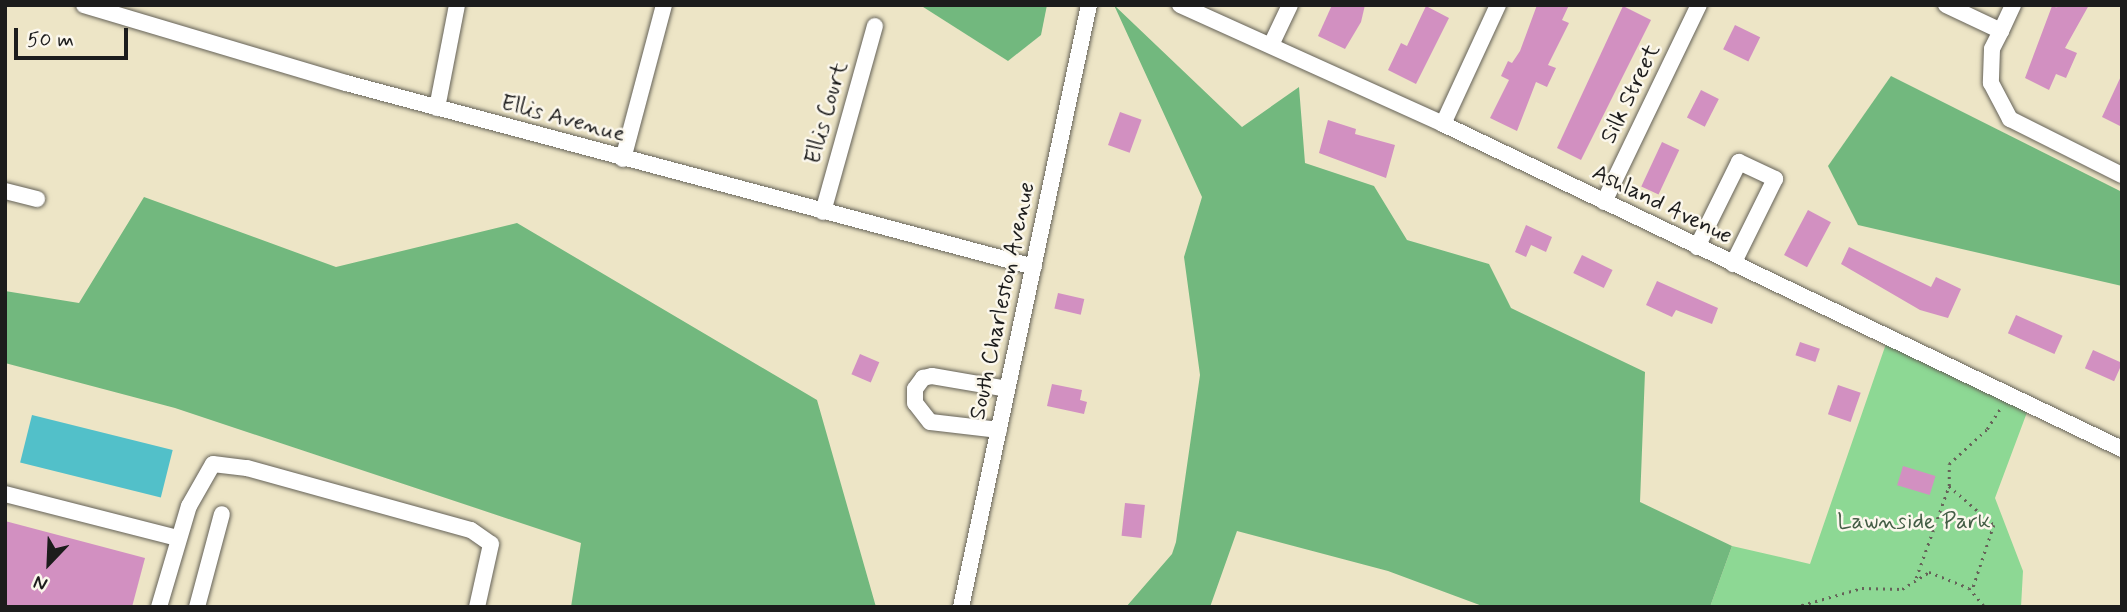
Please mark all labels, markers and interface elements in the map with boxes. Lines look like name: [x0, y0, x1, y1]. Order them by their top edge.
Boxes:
scale bar: [18, 14, 131, 58]
text: 50 m: [27, 26, 74, 54]
street label: Silk Street: [1595, 40, 1667, 148]
street label: Ellis Court: [799, 59, 855, 167]
street label: Ellis Avenue: [501, 90, 625, 148]
street label: Ashland Avenue: [1586, 159, 1738, 251]
street label: South Charleston Avenue: [965, 181, 1041, 421]
park label: Lawnside Park: [1839, 508, 1989, 536]
north arrow: [14, 528, 84, 598]
text: N: [30, 569, 51, 597]

